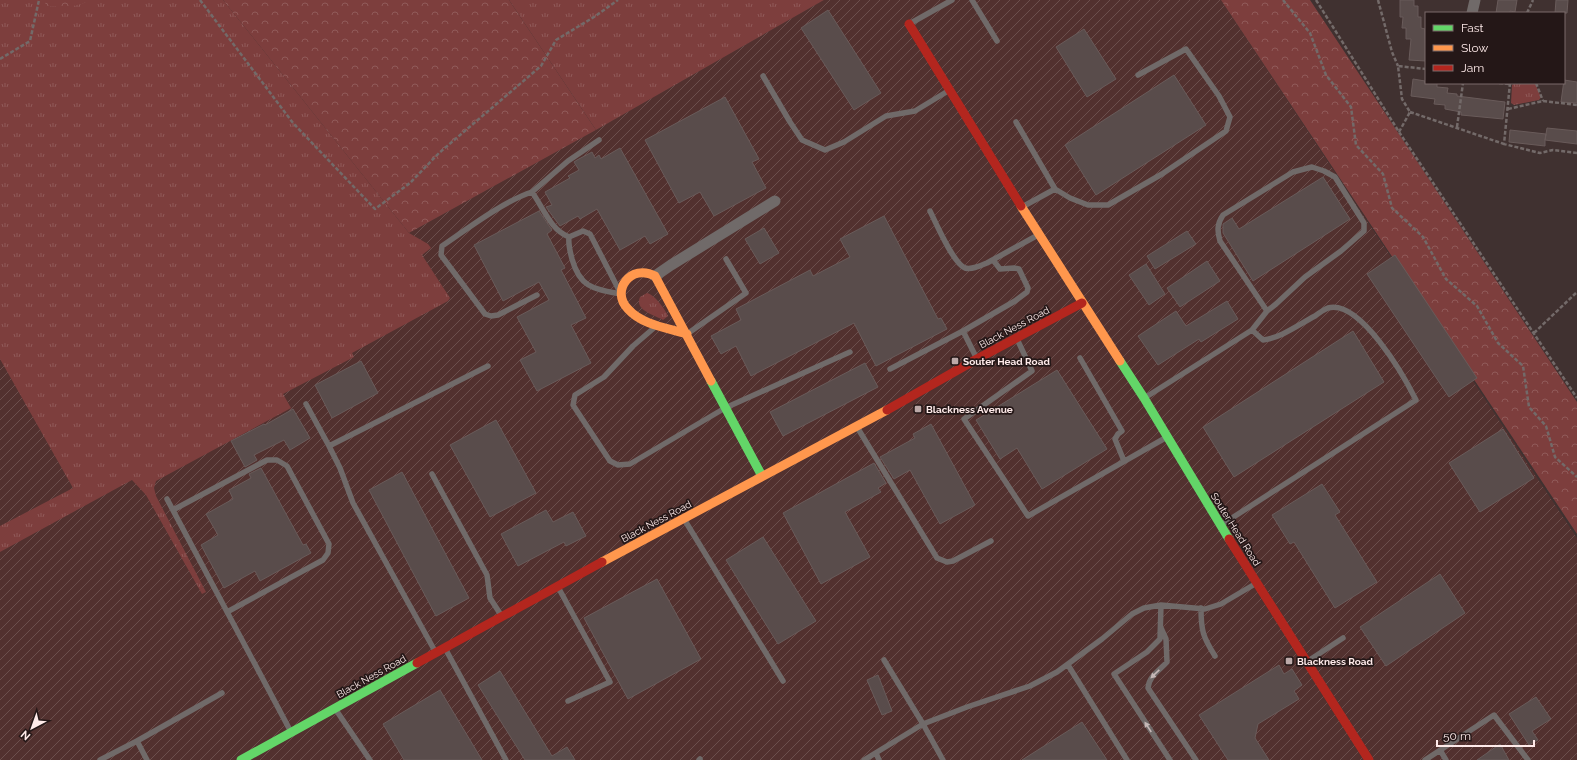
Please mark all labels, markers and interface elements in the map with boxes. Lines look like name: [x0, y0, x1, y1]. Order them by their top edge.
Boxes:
legend: [1425, 12, 1565, 84]
text: Fast: [1461, 21, 1484, 35]
text: Slow: [1461, 41, 1488, 55]
text: Jam: [1461, 61, 1484, 75]
street label: Black Ness Road: [977, 304, 1051, 351]
marker: Souter Head Road: [950, 356, 960, 366]
place label: Souter Head Road: [963, 356, 1050, 367]
marker: Blackness Avenue: [913, 404, 923, 414]
place label: Blackness Avenue: [926, 404, 1013, 415]
street label: Souter Head Road: [1209, 491, 1263, 568]
street label: Black Ness Road: [619, 498, 693, 545]
street label: Black Ness Road: [335, 653, 408, 700]
marker: Blackness Road: [1284, 656, 1294, 666]
place label: Blackness Road: [1297, 656, 1374, 667]
one-way arrow: [1150, 669, 1160, 679]
north arrow: [12, 708, 52, 748]
one-way arrow: [1145, 721, 1152, 733]
scale bar: [1437, 722, 1534, 748]
text: N: [18, 728, 33, 743]
text: 50 m: [1443, 729, 1471, 743]

